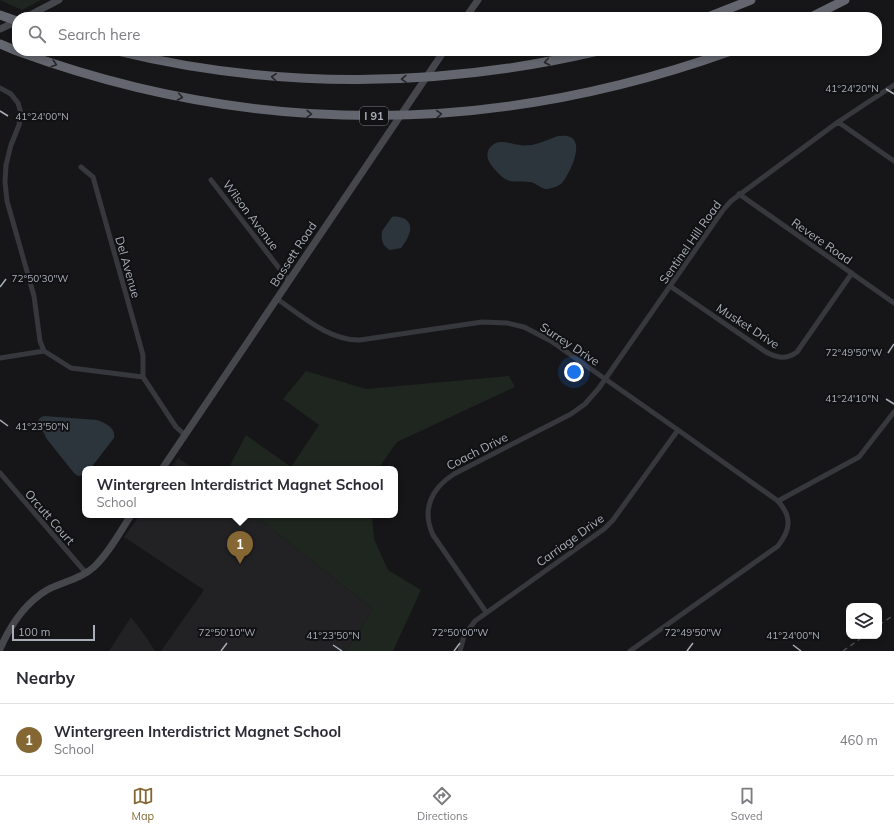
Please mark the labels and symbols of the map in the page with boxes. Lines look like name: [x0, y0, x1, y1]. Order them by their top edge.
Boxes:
one-way arrow: [543, 57, 550, 66]
one-way arrow: [51, 59, 58, 68]
one-way arrow: [271, 72, 277, 81]
one-way arrow: [401, 75, 407, 83]
text: 41°24'20"N: [825, 82, 879, 95]
one-way arrow: [177, 93, 183, 101]
road number: I 91: [360, 107, 388, 125]
text: 41°24'00"N: [15, 110, 69, 123]
one-way arrow: [306, 110, 312, 118]
one-way arrow: [436, 110, 442, 119]
street label: Wilson Avenue: [220, 177, 282, 253]
street label: Sentinel Hill Road: [656, 198, 724, 286]
street label: Revere Road: [789, 215, 855, 267]
street label: Bassett Road: [266, 219, 320, 289]
street label: Del Avenue: [112, 235, 144, 299]
text: 72°50'30"W: [12, 272, 68, 285]
street label: Musket Drive: [714, 300, 782, 352]
street label: Surrey Drive: [537, 319, 603, 369]
text: 72°49'50"W: [826, 346, 882, 359]
your location: [564, 362, 584, 382]
text: 41°24'10"N: [825, 392, 879, 405]
text: 41°23'50"N: [15, 420, 69, 433]
street label: Coach Drive: [444, 429, 510, 473]
street label: Orcutt Court: [22, 486, 78, 548]
street label: Carriage Drive: [533, 510, 607, 570]
pin: 1: [227, 531, 253, 564]
scale bar: [12, 623, 95, 642]
text: 72°50'10"W: [199, 626, 255, 639]
text: 72°50'00"W: [432, 626, 488, 639]
text: 72°49'50"W: [665, 626, 721, 639]
text: 41°23'50"N: [306, 629, 360, 642]
text: 41°24'00"N: [766, 629, 820, 642]

